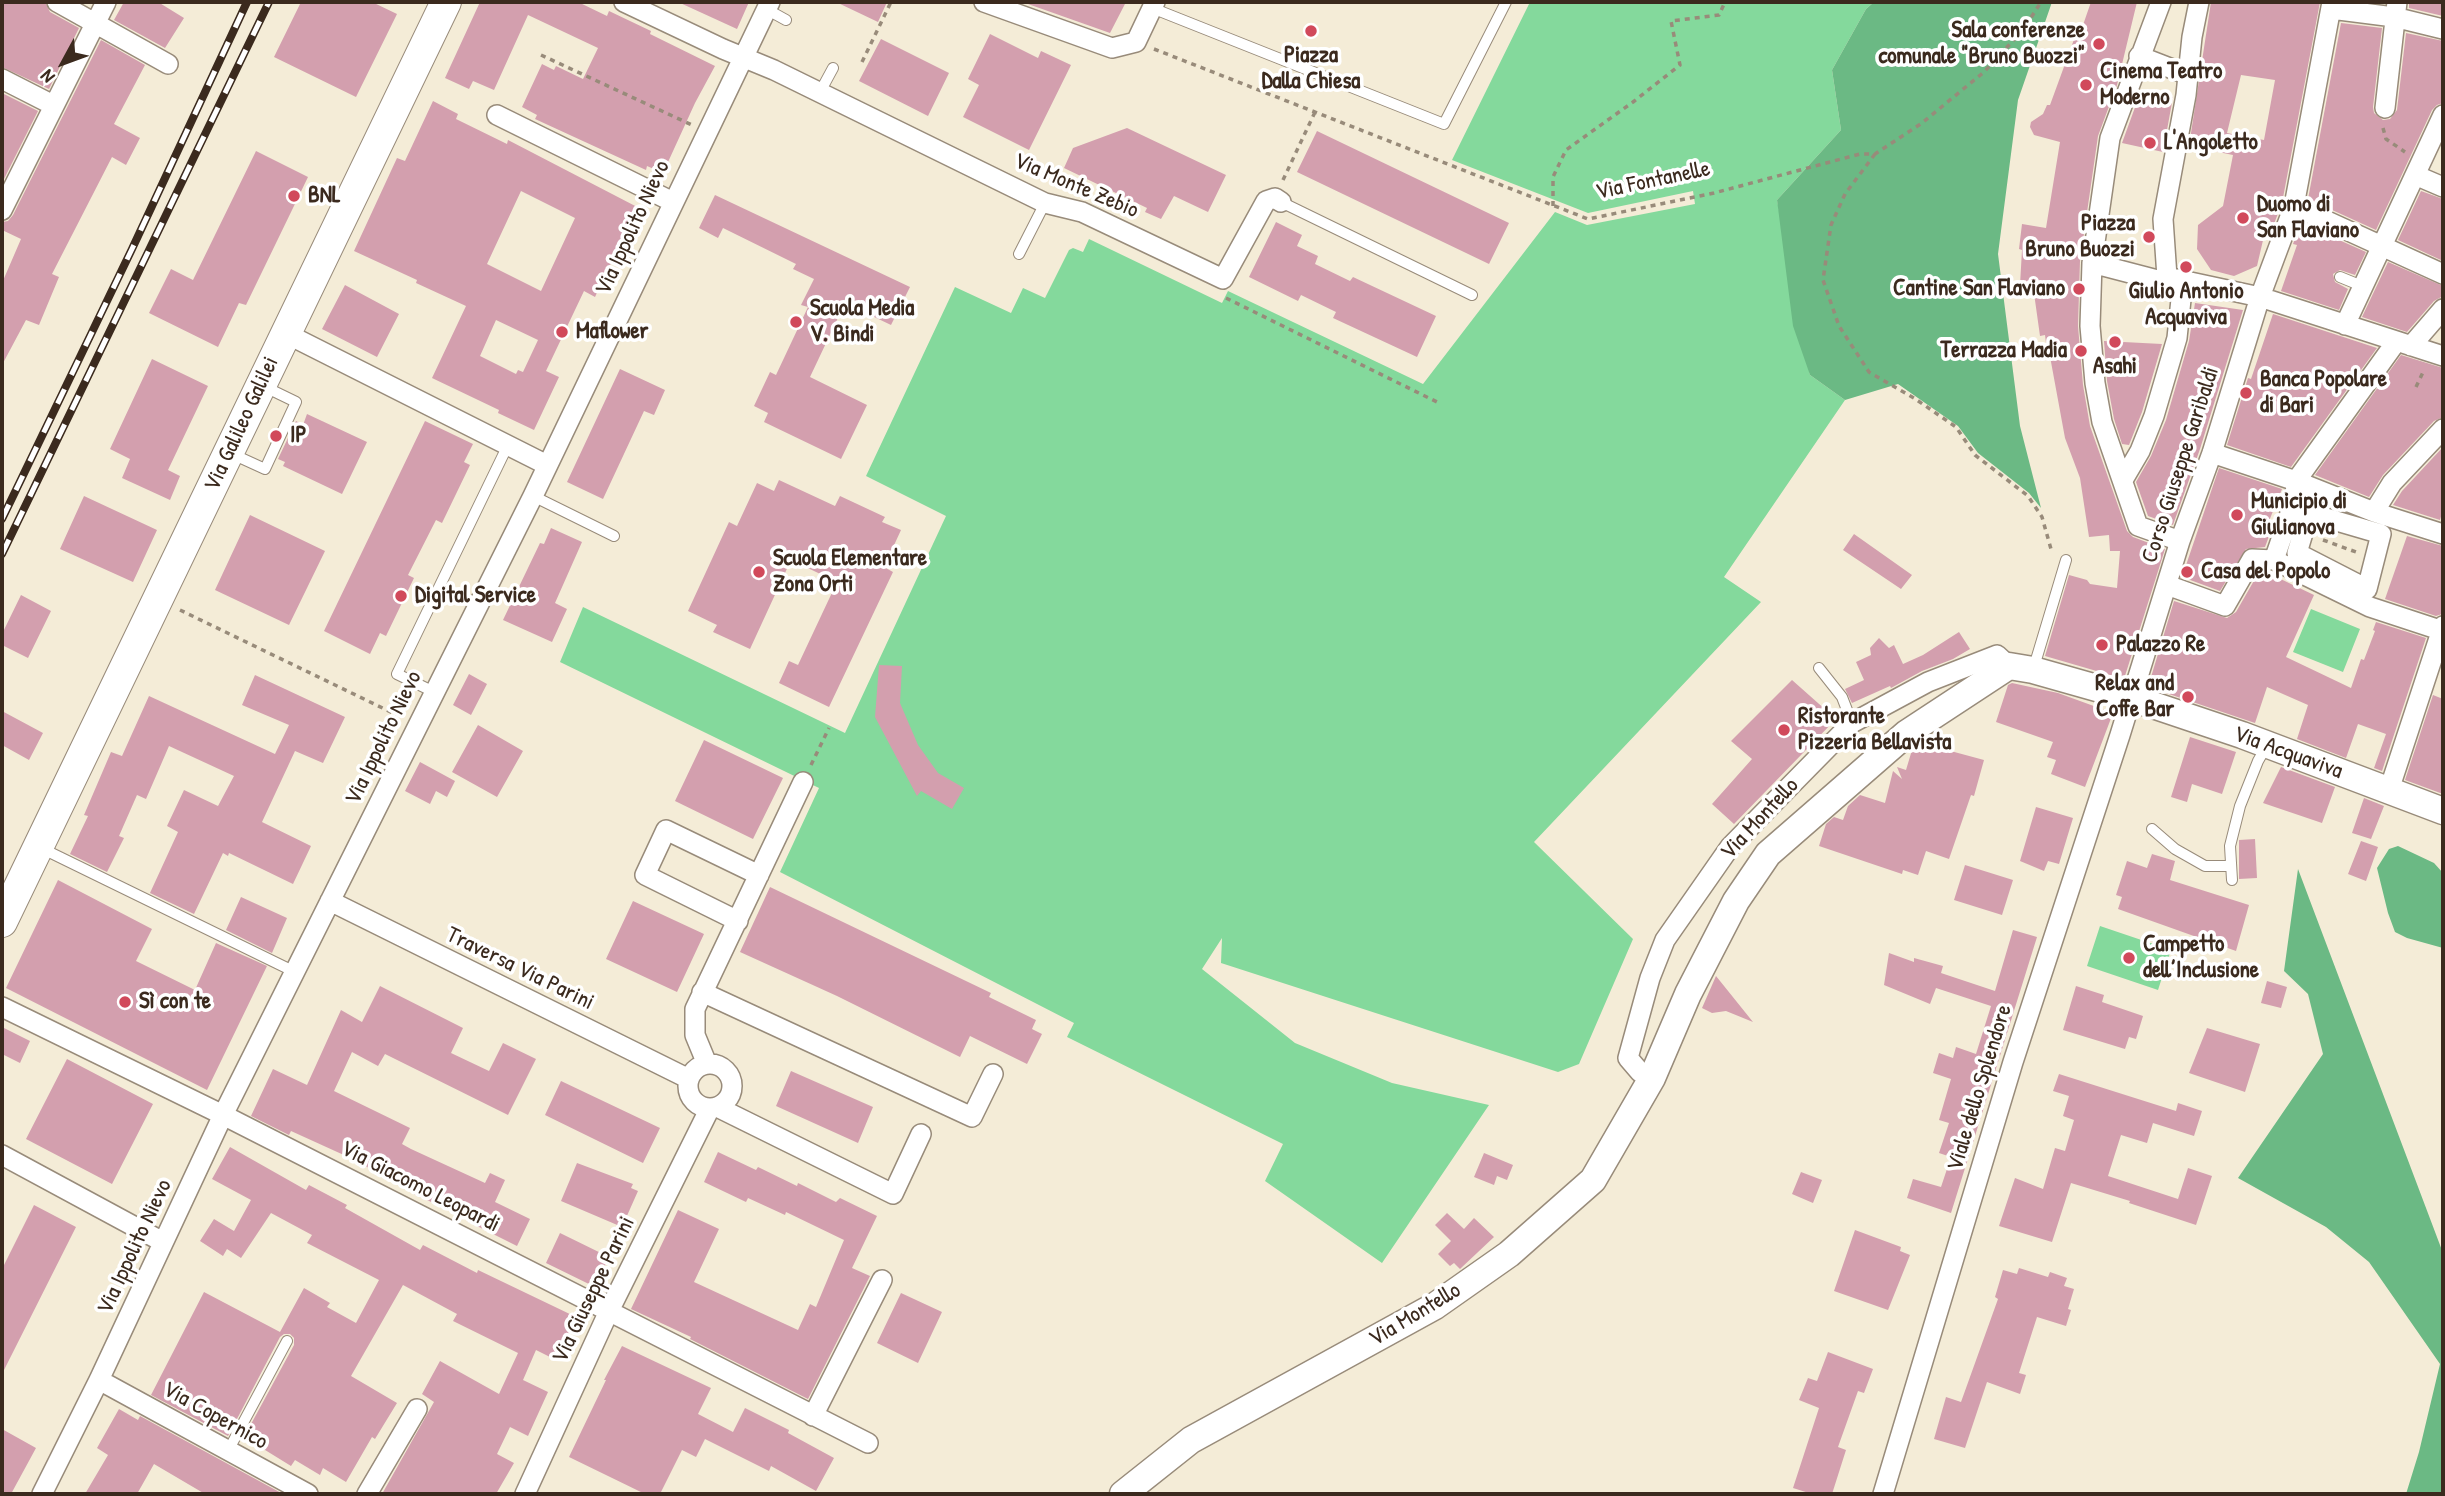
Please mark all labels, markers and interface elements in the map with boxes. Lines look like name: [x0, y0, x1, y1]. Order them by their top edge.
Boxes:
place label: Sala conferenze comunale "Bruno Buozzi": [1878, 17, 2085, 71]
marker: Piazza Dalla Chiesa: [1303, 23, 1319, 39]
north arrow: [28, 28, 98, 98]
marker: Sala conferenze comunale "Bruno Buozzi": [2091, 36, 2107, 52]
place label: Piazza Dalla Chiesa: [1262, 42, 1360, 96]
place label: Cinema Teatro Moderno: [2100, 58, 2222, 112]
text: N: [34, 64, 60, 89]
marker: Cinema Teatro Moderno: [2078, 77, 2094, 93]
place label: L'Angoletto: [2164, 129, 2258, 157]
marker: L'Angoletto: [2142, 135, 2158, 151]
street label: Via Monte Zebio: [1009, 147, 1143, 225]
street label: Via Fontanelle: [1593, 155, 1713, 207]
street label: Via Ippolito Nievo: [590, 156, 676, 300]
place label: BNL: [308, 182, 340, 210]
marker: BNL: [286, 188, 302, 204]
place label: Duomo di San Flaviano: [2257, 191, 2359, 245]
place label: Piazza Bruno Buozzi: [2025, 210, 2135, 264]
marker: Duomo di San Flaviano: [2235, 210, 2251, 226]
marker: Piazza Bruno Buozzi: [2141, 229, 2157, 245]
marker: Giulio Antonio Acquaviva: [2178, 259, 2194, 275]
place label: Cantine San Flaviano: [1893, 275, 2065, 303]
place label: Giulio Antonio Acquaviva: [2129, 278, 2243, 332]
marker: Cantine San Flaviano: [2071, 281, 2087, 297]
place label: Scuola Media V. Bindi: [810, 295, 914, 349]
marker: Scuola Media V. Bindi: [788, 314, 804, 330]
place label: Maflower: [576, 318, 648, 346]
marker: Maflower: [554, 324, 570, 340]
marker: Asahi: [2107, 334, 2123, 350]
place label: Terrazza Madia: [1941, 337, 2067, 365]
marker: Terrazza Madia: [2073, 343, 2089, 359]
street label: Via Galileo Galilei: [199, 352, 285, 496]
place label: Asahi: [2093, 353, 2137, 381]
street label: Corso Giuseppe Garibaldi: [2136, 364, 2226, 566]
place label: Banca Popolare di Bari: [2260, 366, 2387, 420]
marker: Banca Popolare di Bari: [2238, 385, 2254, 401]
place label: IP: [290, 422, 306, 450]
marker: IP: [268, 428, 284, 444]
place label: Municipio di Giulianova: [2251, 488, 2347, 542]
marker: Municipio di Giulianova: [2229, 507, 2245, 523]
place label: Scuola Elementare Zona Orti: [773, 545, 927, 599]
place label: Casa del Popolo: [2201, 558, 2330, 586]
marker: Scuola Elementare Zona Orti: [751, 564, 767, 580]
marker: Casa del Popolo: [2179, 564, 2195, 580]
place label: Digital Service: [415, 582, 536, 610]
marker: Digital Service: [393, 588, 409, 604]
place label: Palazzo Re: [2116, 631, 2205, 659]
marker: Palazzo Re: [2094, 637, 2110, 653]
street label: Via Ippolito Nievo: [340, 667, 428, 809]
place label: Relax and Coffe Bar: [2095, 670, 2174, 724]
marker: Relax and Coffe Bar: [2180, 689, 2196, 705]
place label: Ristorante Pizzeria Bellavista: [1798, 703, 1951, 757]
street label: Via Acquaviva: [2230, 721, 2346, 785]
marker: Ristorante Pizzeria Bellavista: [1776, 722, 1792, 738]
street label: Via Montello: [1715, 772, 1805, 866]
street label: Traversa Via Parini: [442, 921, 598, 1017]
place label: Campetto dell’Inclusione: [2143, 931, 2259, 985]
marker: Campetto dell’Inclusione: [2121, 950, 2137, 966]
place label: Sì con te: [139, 988, 211, 1016]
marker: Sì con te: [117, 994, 133, 1010]
street label: Viale dello Splendore: [1942, 1001, 2018, 1175]
street label: Via Giacomo Leopardi: [336, 1135, 504, 1239]
street label: Via Ippolito Nievo: [92, 1175, 178, 1319]
street label: Via Giuseppe Parini: [547, 1212, 641, 1368]
street label: Via Montello: [1364, 1277, 1466, 1353]
street label: Via Copernico: [158, 1376, 272, 1456]

